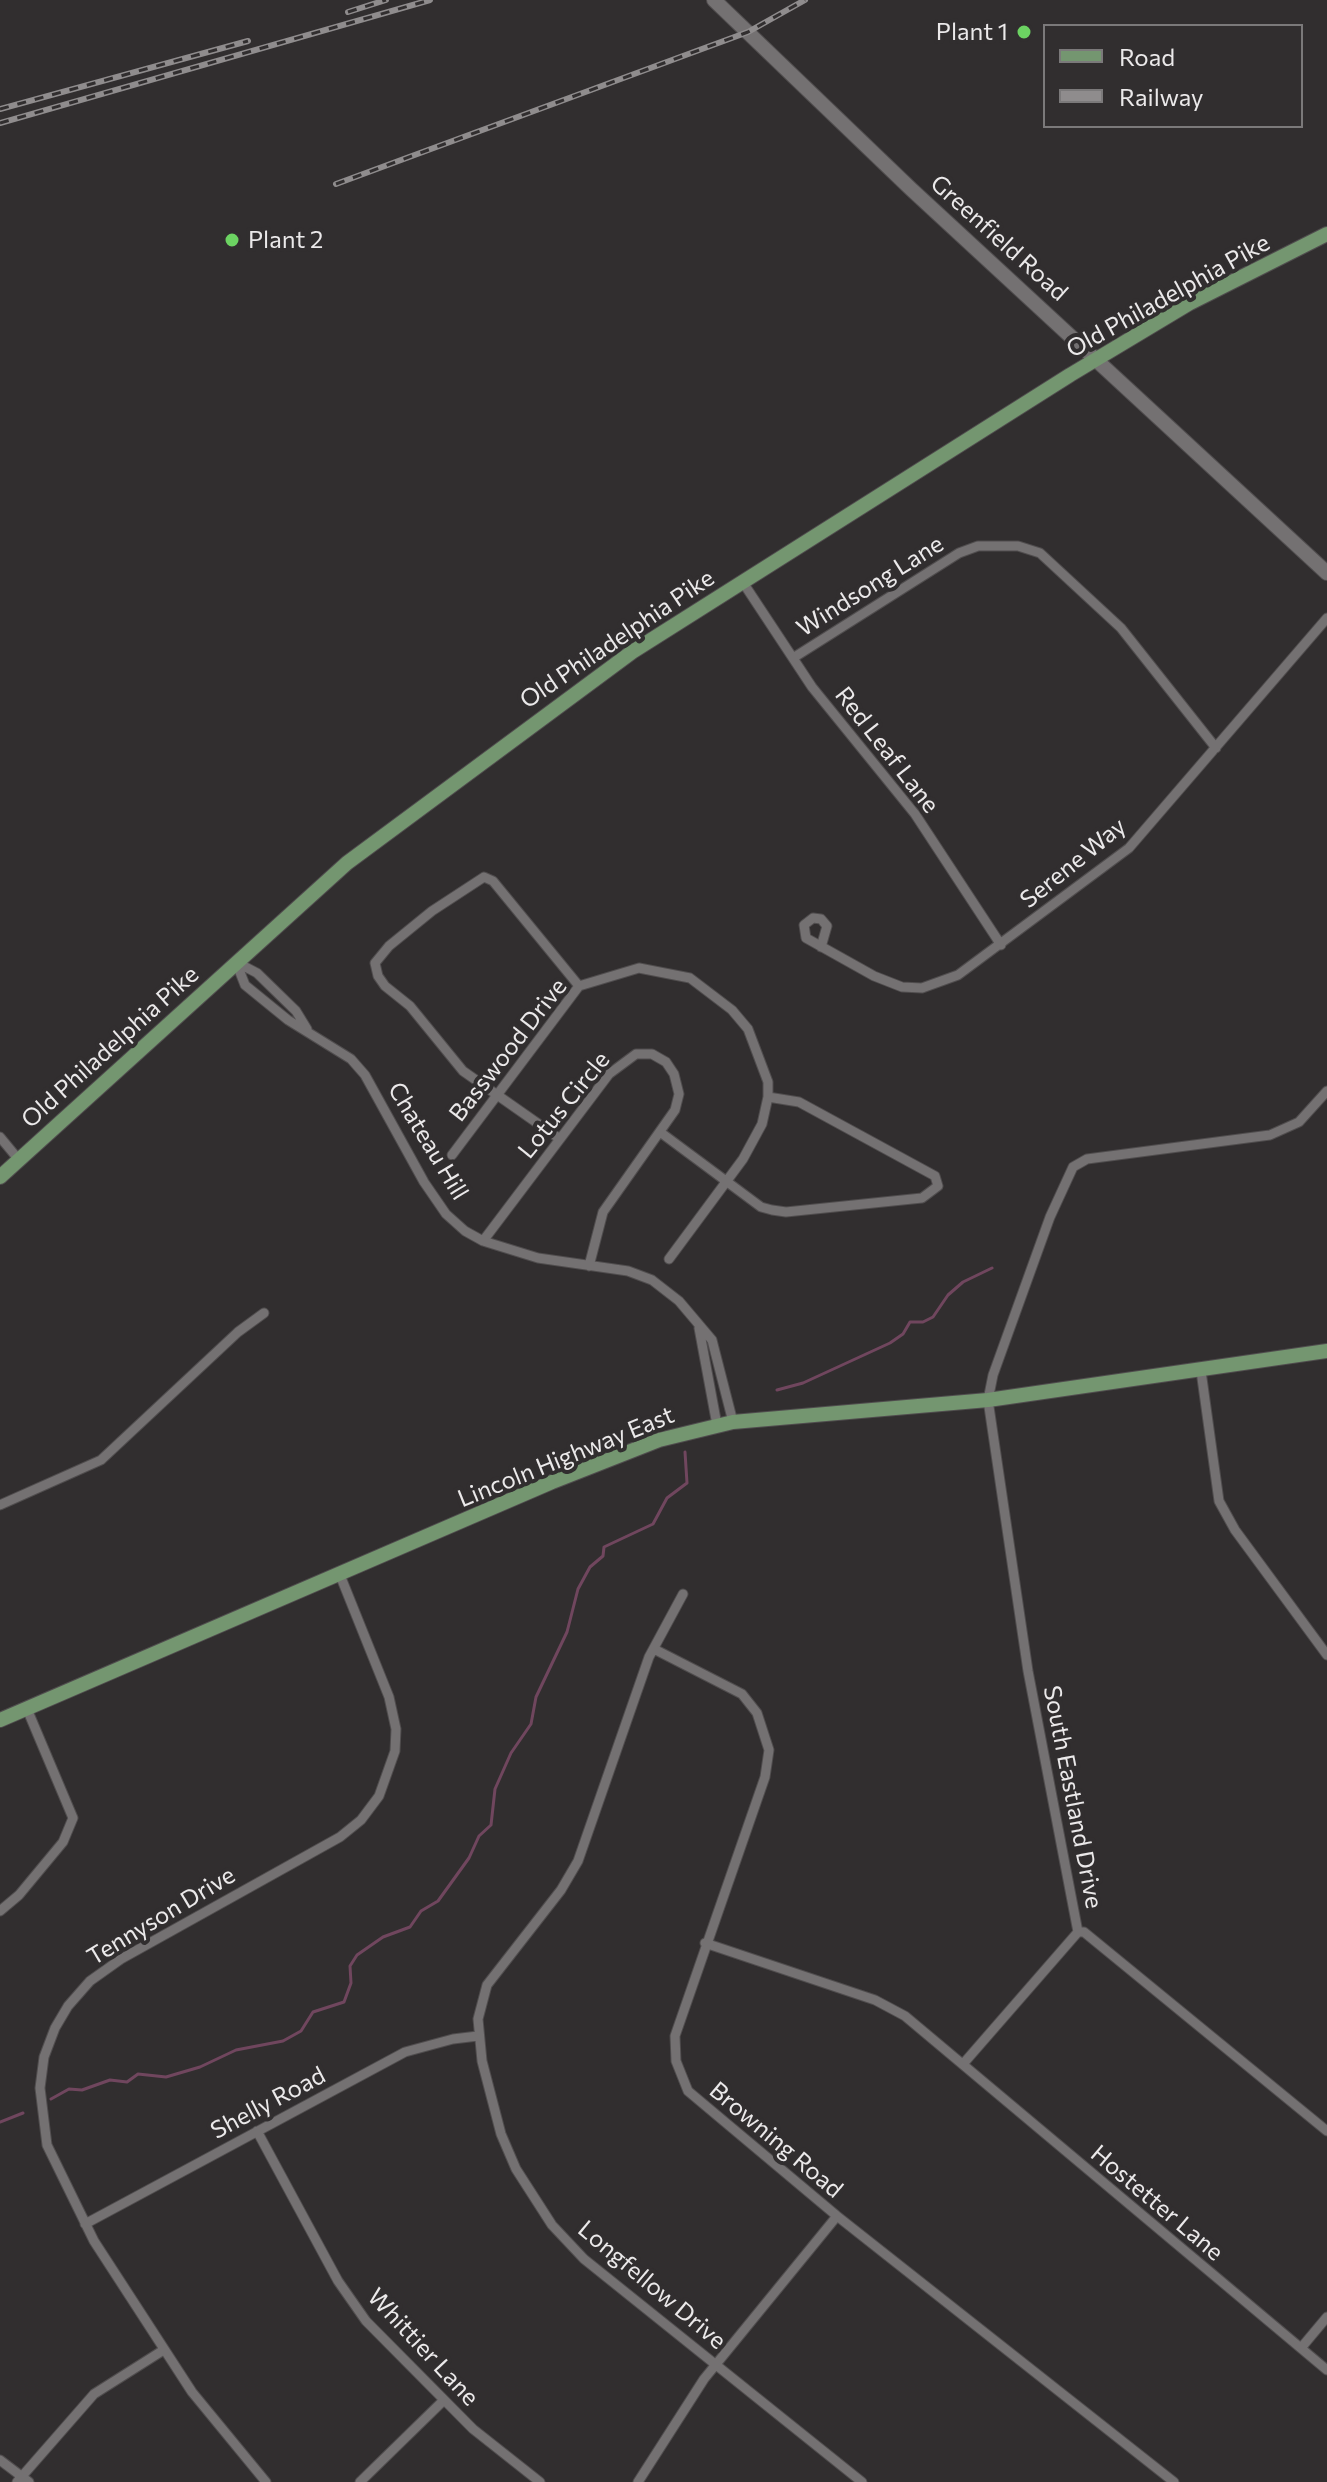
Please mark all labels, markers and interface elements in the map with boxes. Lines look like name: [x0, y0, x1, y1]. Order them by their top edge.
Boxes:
place label: Plant 1: [936, 18, 1008, 46]
marker: Plant 1: [1015, 23, 1033, 41]
legend: [1043, 24, 1303, 128]
text: Road: [1119, 42, 1175, 71]
text: Railway: [1119, 82, 1204, 111]
street label: Greenfield Road: [924, 169, 1074, 307]
place label: Plant 2: [248, 226, 323, 254]
street label: Old Philadelphia Pike: [1061, 228, 1275, 364]
marker: Plant 2: [223, 231, 241, 249]
street label: Windsong Lane: [791, 529, 949, 643]
street label: Old Philadelphia Pike: [514, 563, 720, 715]
street label: Red Leaf Lane: [829, 681, 945, 819]
street label: Serene Way: [1014, 812, 1132, 914]
street label: Old Philadelphia Pike: [16, 960, 204, 1134]
street label: Basswood Drive: [443, 973, 573, 1127]
street label: Lotus Circle: [512, 1046, 616, 1164]
street label: Chateau Hill: [382, 1077, 474, 1205]
street label: Lincoln Highway East: [454, 1400, 678, 1514]
street label: South Eastland Drive: [1037, 1683, 1109, 1911]
street label: Tennyson Drive: [82, 1861, 240, 1971]
street label: Shelly Road: [206, 2061, 330, 2145]
street label: Browning Road: [704, 2076, 848, 2204]
street label: Hostetter Lane: [1085, 2139, 1229, 2267]
street label: Longfellow Drive: [572, 2215, 732, 2355]
street label: Whittier Lane: [361, 2282, 485, 2412]

